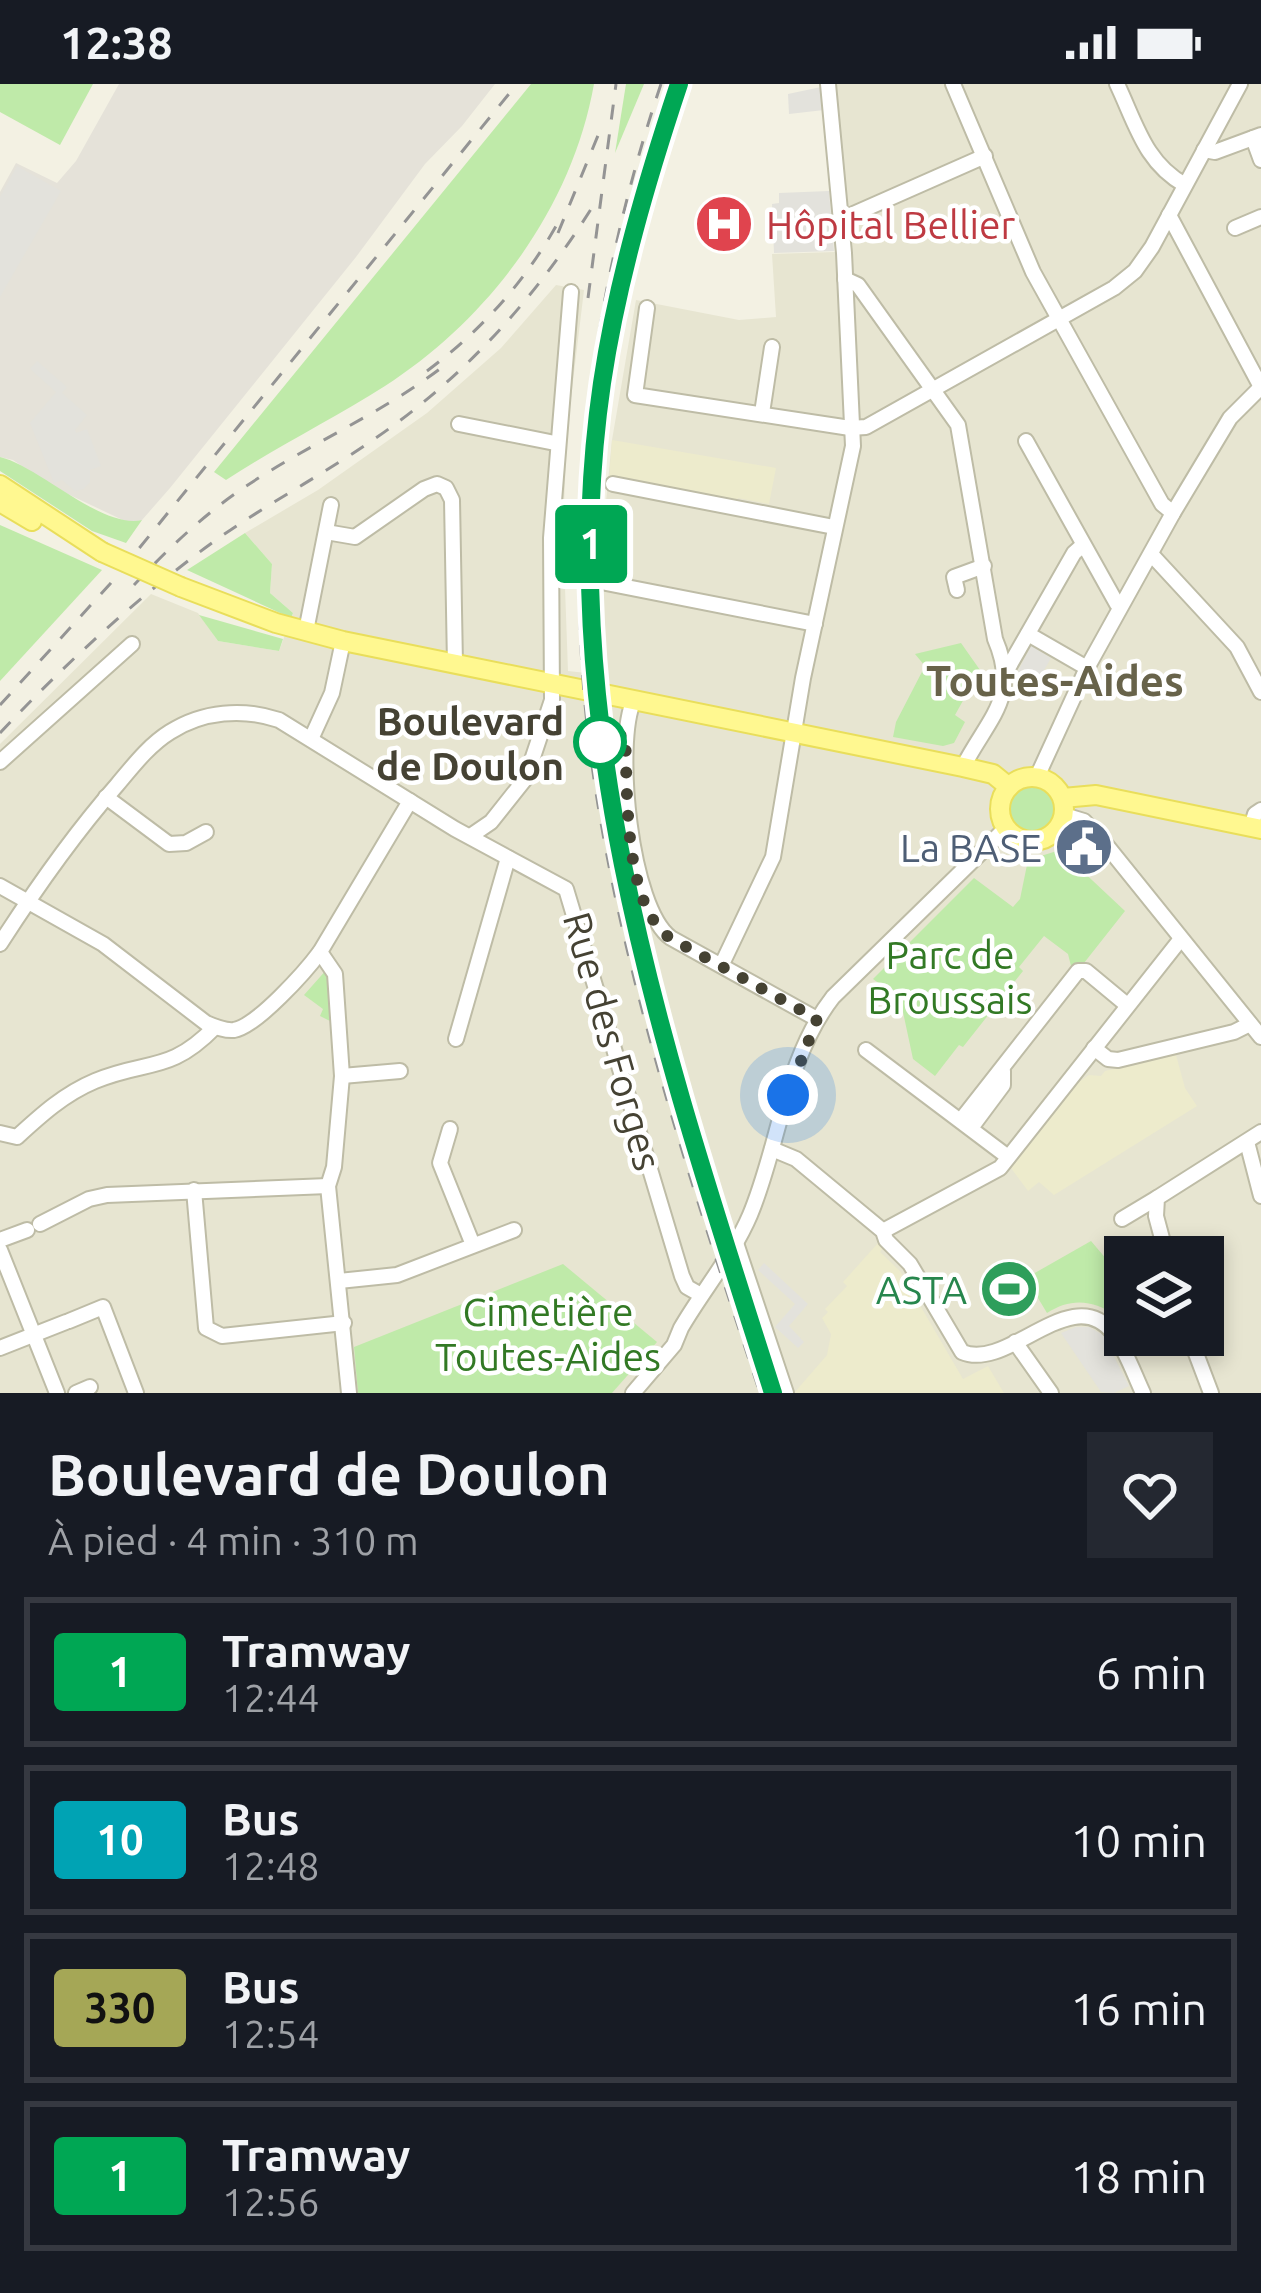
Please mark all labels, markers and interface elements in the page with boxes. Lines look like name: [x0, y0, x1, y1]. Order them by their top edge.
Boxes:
text: 12:38: [60, 17, 173, 68]
hospital icon: Hôpital Bellier: [693, 193, 755, 255]
place label: Hôpital Bellier: [766, 203, 1015, 246]
line badge: 1: [552, 505, 630, 583]
text: 1: [579, 520, 603, 567]
district label: Toutes-Aides: [926, 657, 1184, 704]
place label: Boulevard de Doulon: [376, 699, 564, 787]
marker: Boulevard de Doulon: [575, 717, 625, 767]
public building icon: La BASE: [1053, 816, 1115, 878]
place label: La BASE: [900, 826, 1042, 869]
street label: Rue des Forges: [556, 907, 670, 1175]
park label: Parc de Broussais: [868, 933, 1032, 1021]
your location: [758, 1065, 818, 1125]
map controls: [1104, 1236, 1224, 1356]
button: layers: [1104, 1236, 1224, 1356]
sports icon: ASTA: [978, 1258, 1040, 1320]
place label: ASTA: [876, 1268, 967, 1311]
park label: Cimetière Toutes-Aides: [435, 1290, 661, 1378]
button: heart: [1087, 1432, 1213, 1558]
text: Boulevard de Doulon: [48, 1442, 610, 1506]
text: À pied · 4 min · 310 m: [48, 1519, 419, 1562]
text: Tramway: [222, 1625, 410, 1676]
text: 6 min: [1096, 1647, 1207, 1698]
text: 1: [108, 1648, 132, 1695]
text: 12:44: [222, 1676, 320, 1719]
text: Bus: [222, 1793, 299, 1844]
text: 10 min: [1070, 1815, 1207, 1866]
text: 10: [96, 1816, 144, 1863]
text: 12:48: [222, 1844, 320, 1887]
text: Bus: [222, 1961, 299, 2012]
text: 16 min: [1070, 1983, 1207, 2034]
text: 330: [84, 1984, 156, 2031]
text: 12:54: [222, 2012, 320, 2055]
text: Tramway: [222, 2129, 410, 2180]
text: 18 min: [1070, 2151, 1207, 2202]
text: 1: [108, 2152, 132, 2199]
text: 12:56: [222, 2180, 320, 2223]

